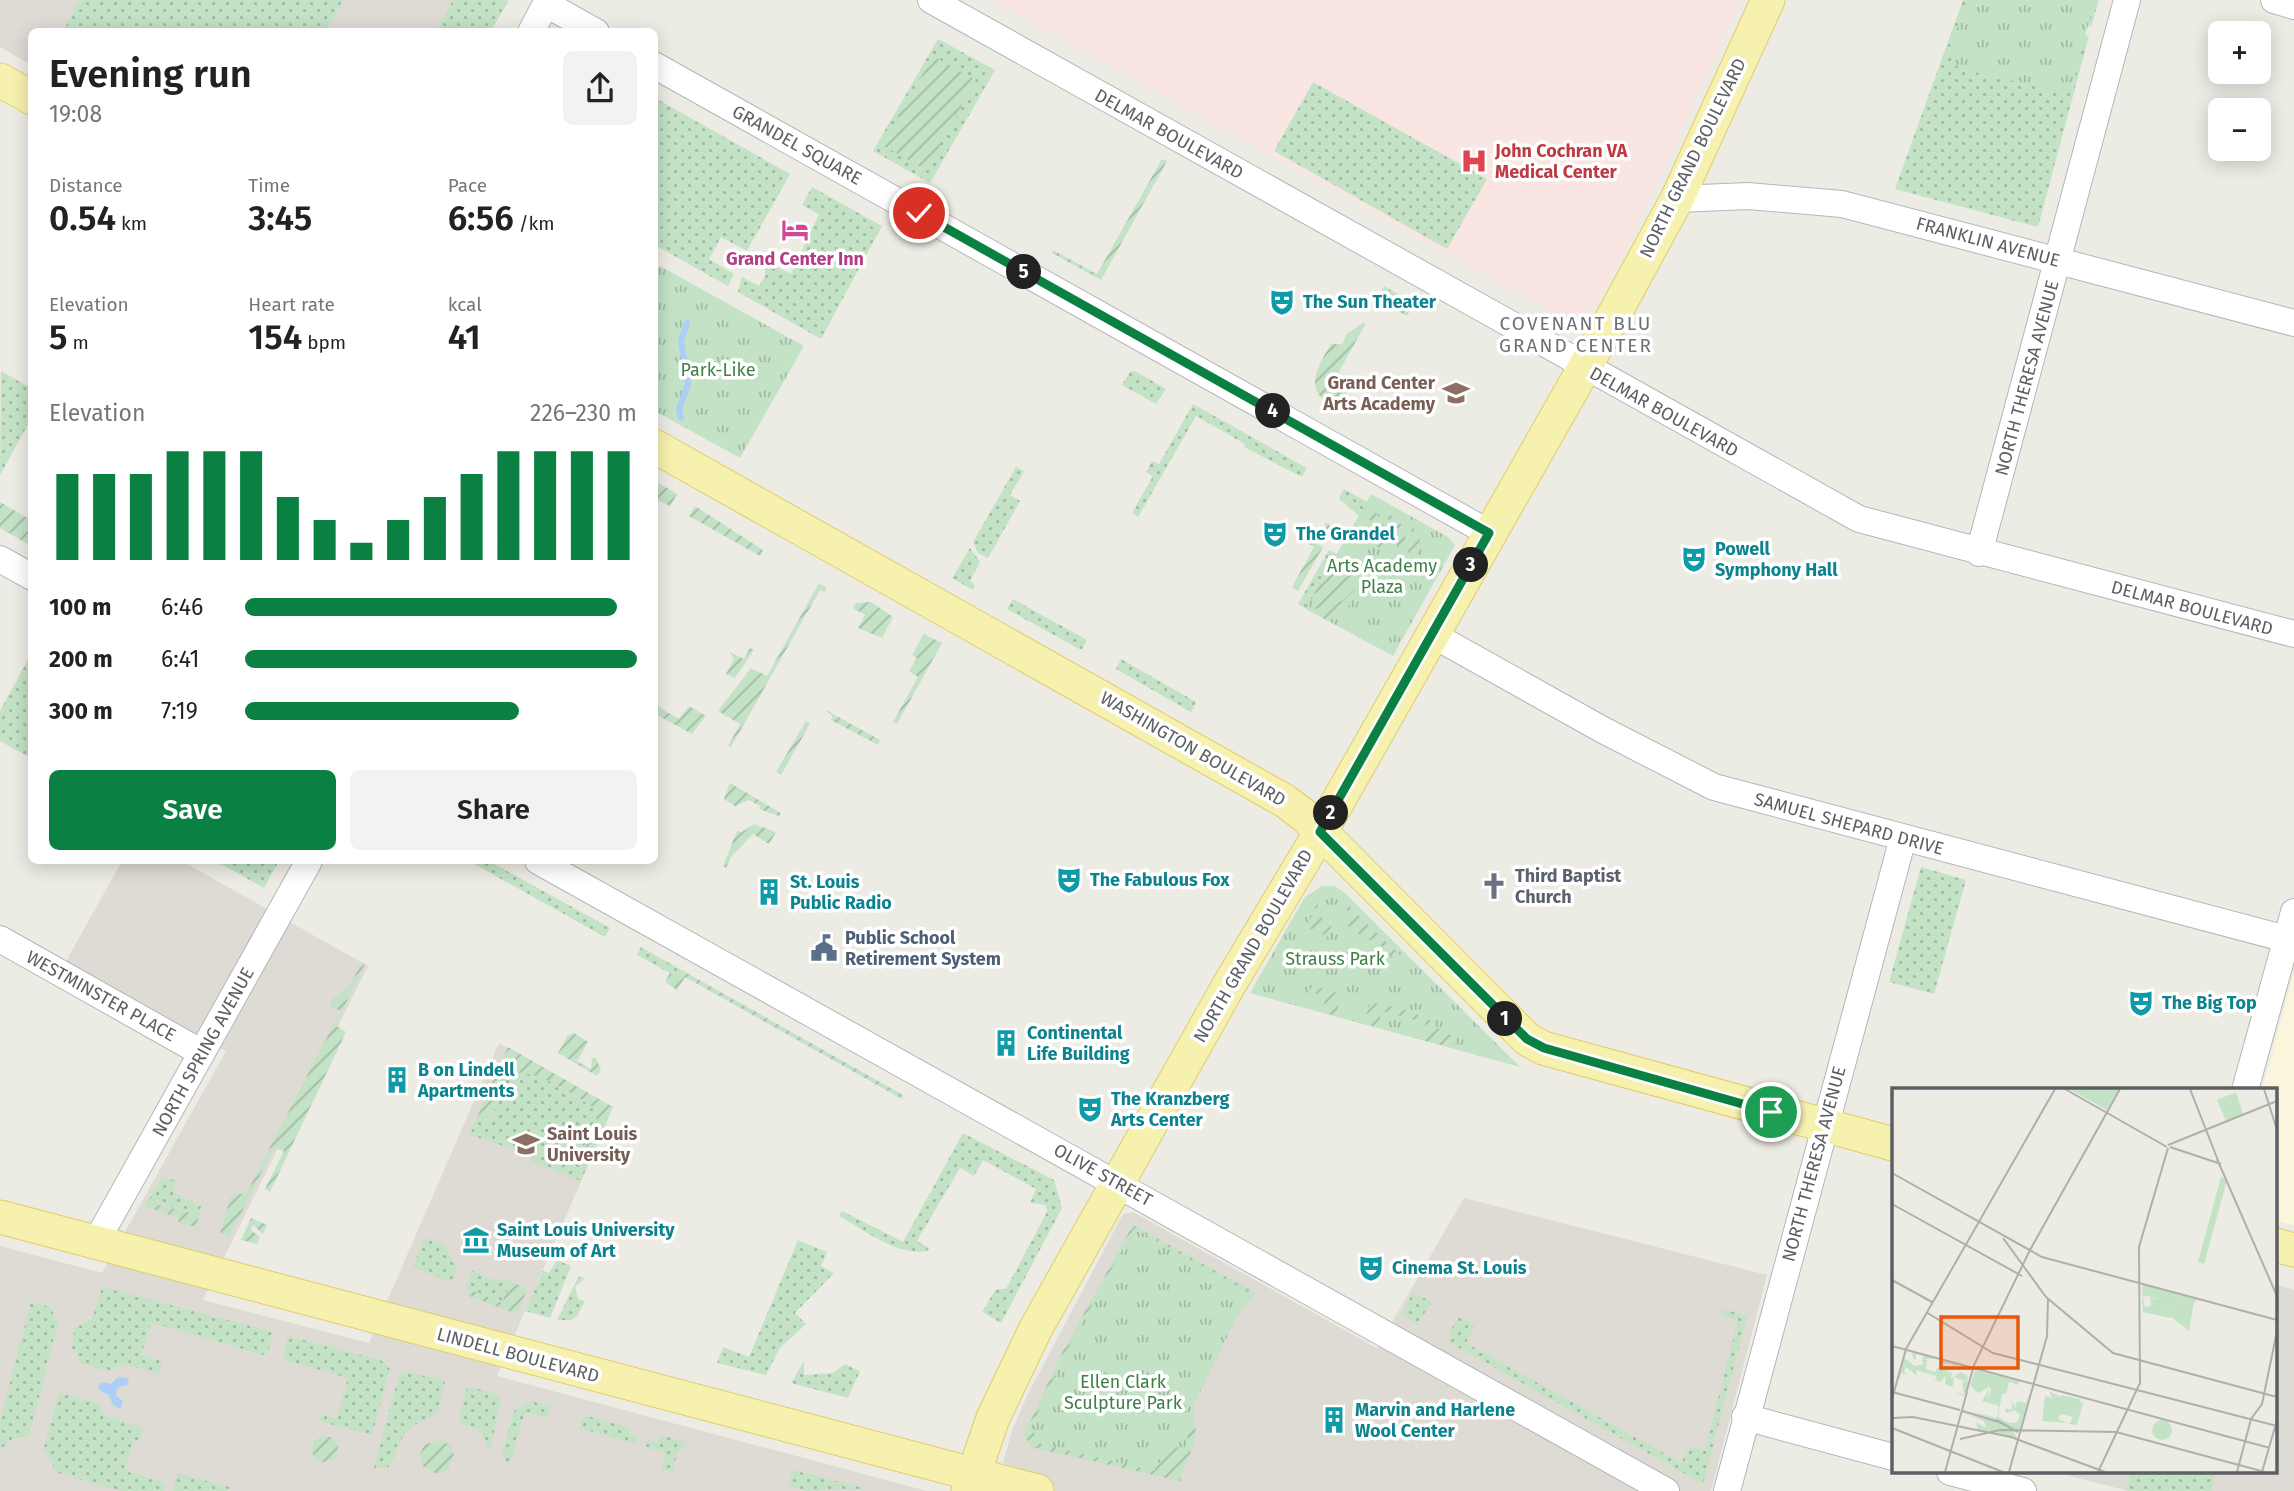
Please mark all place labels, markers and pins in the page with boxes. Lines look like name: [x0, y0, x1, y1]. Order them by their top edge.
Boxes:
place label: John Cochran VA Medical Center: [1494, 140, 1628, 183]
hospital icon: John Cochran VA Medical Center: [1459, 146, 1489, 176]
pin: [889, 183, 949, 243]
hotel icon: Grand Center Inn: [780, 215, 810, 245]
place label: Grand Center Inn: [726, 248, 864, 270]
pin: 5: [1006, 254, 1042, 290]
theatre icon: The Sun Theater: [1267, 287, 1297, 317]
place label: The Sun Theater: [1303, 291, 1437, 313]
place label: Grand Center Arts Academy: [1322, 372, 1436, 415]
school or university icon: Grand Center Arts Academy: [1441, 378, 1471, 408]
pin: 4: [1256, 394, 1290, 428]
theatre icon: The Grandel: [1260, 519, 1290, 549]
place label: The Grandel: [1296, 523, 1395, 545]
place label: Powell Symphony Hall: [1715, 538, 1838, 581]
theatre icon: Powell Symphony Hall: [1679, 544, 1709, 574]
pin: 3: [1454, 548, 1488, 582]
pin: 2: [1314, 796, 1348, 830]
theatre icon: The Fabulous Fox: [1054, 865, 1084, 895]
place label: Third Baptist Church: [1515, 865, 1622, 908]
place label: The Fabulous Fox: [1090, 869, 1230, 891]
place label: St. Louis Public Radio: [790, 871, 892, 914]
church icon: Third Baptist Church: [1479, 871, 1509, 901]
building icon: St. Louis Public Radio: [754, 877, 784, 907]
place label: Public School Retirement System: [845, 927, 1001, 970]
public building icon: Public School Retirement System: [809, 933, 839, 963]
theatre icon: The Big Top: [2126, 988, 2156, 1018]
place label: The Big Top: [2162, 992, 2257, 1014]
pin: 1: [1488, 1002, 1522, 1036]
place label: Continental Life Building: [1027, 1022, 1130, 1065]
building icon: Continental Life Building: [991, 1028, 1021, 1058]
place label: B on Lindell Apartments: [417, 1059, 515, 1102]
building icon: B on Lindell Apartments: [382, 1065, 412, 1095]
pin: [1741, 1082, 1801, 1142]
place label: The Kranzberg Arts Center: [1110, 1088, 1229, 1131]
theatre icon: The Kranzberg Arts Center: [1075, 1094, 1105, 1124]
place label: Saint Louis University: [547, 1123, 638, 1166]
school or university icon: Saint Louis University: [511, 1129, 541, 1159]
place label: Saint Louis University Museum of Art: [497, 1219, 675, 1262]
museum icon: Saint Louis University Museum of Art: [461, 1225, 491, 1255]
theatre icon: Cinema St. Louis: [1356, 1253, 1386, 1283]
place label: Cinema St. Louis: [1392, 1257, 1527, 1279]
place label: Marvin and Harlene Wool Center: [1355, 1399, 1515, 1442]
building icon: Marvin and Harlene Wool Center: [1319, 1405, 1349, 1435]

